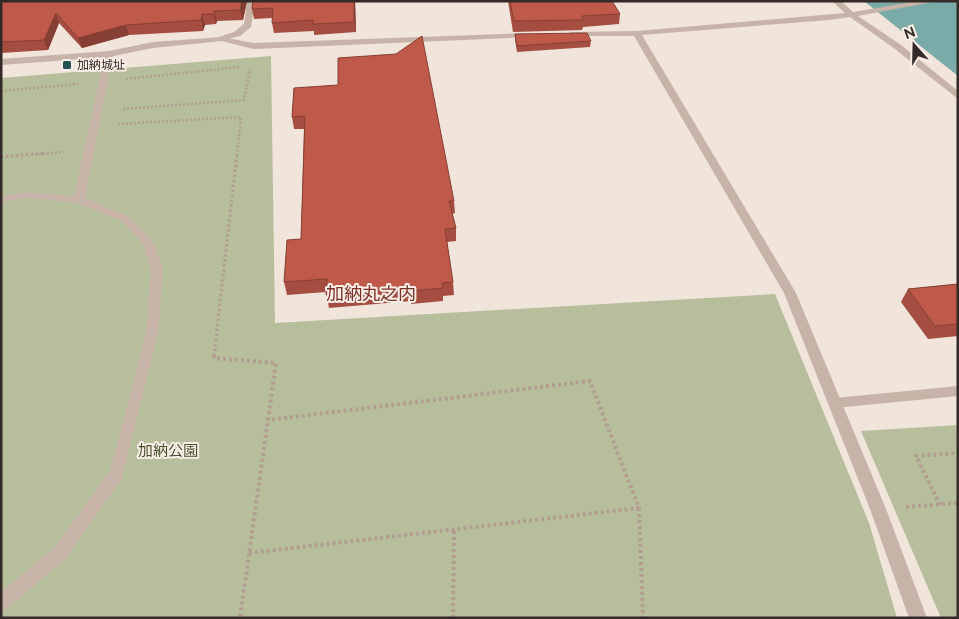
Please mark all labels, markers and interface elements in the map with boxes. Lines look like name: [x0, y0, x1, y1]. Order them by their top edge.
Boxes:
north arrow: [889, 20, 939, 70]
text: N: [902, 23, 917, 42]
place label: 加納城址: [77, 58, 125, 72]
marker: 加納城址: [61, 59, 73, 71]
district label: 加納丸之内: [326, 283, 416, 304]
park label: 加納公園: [138, 442, 198, 460]

